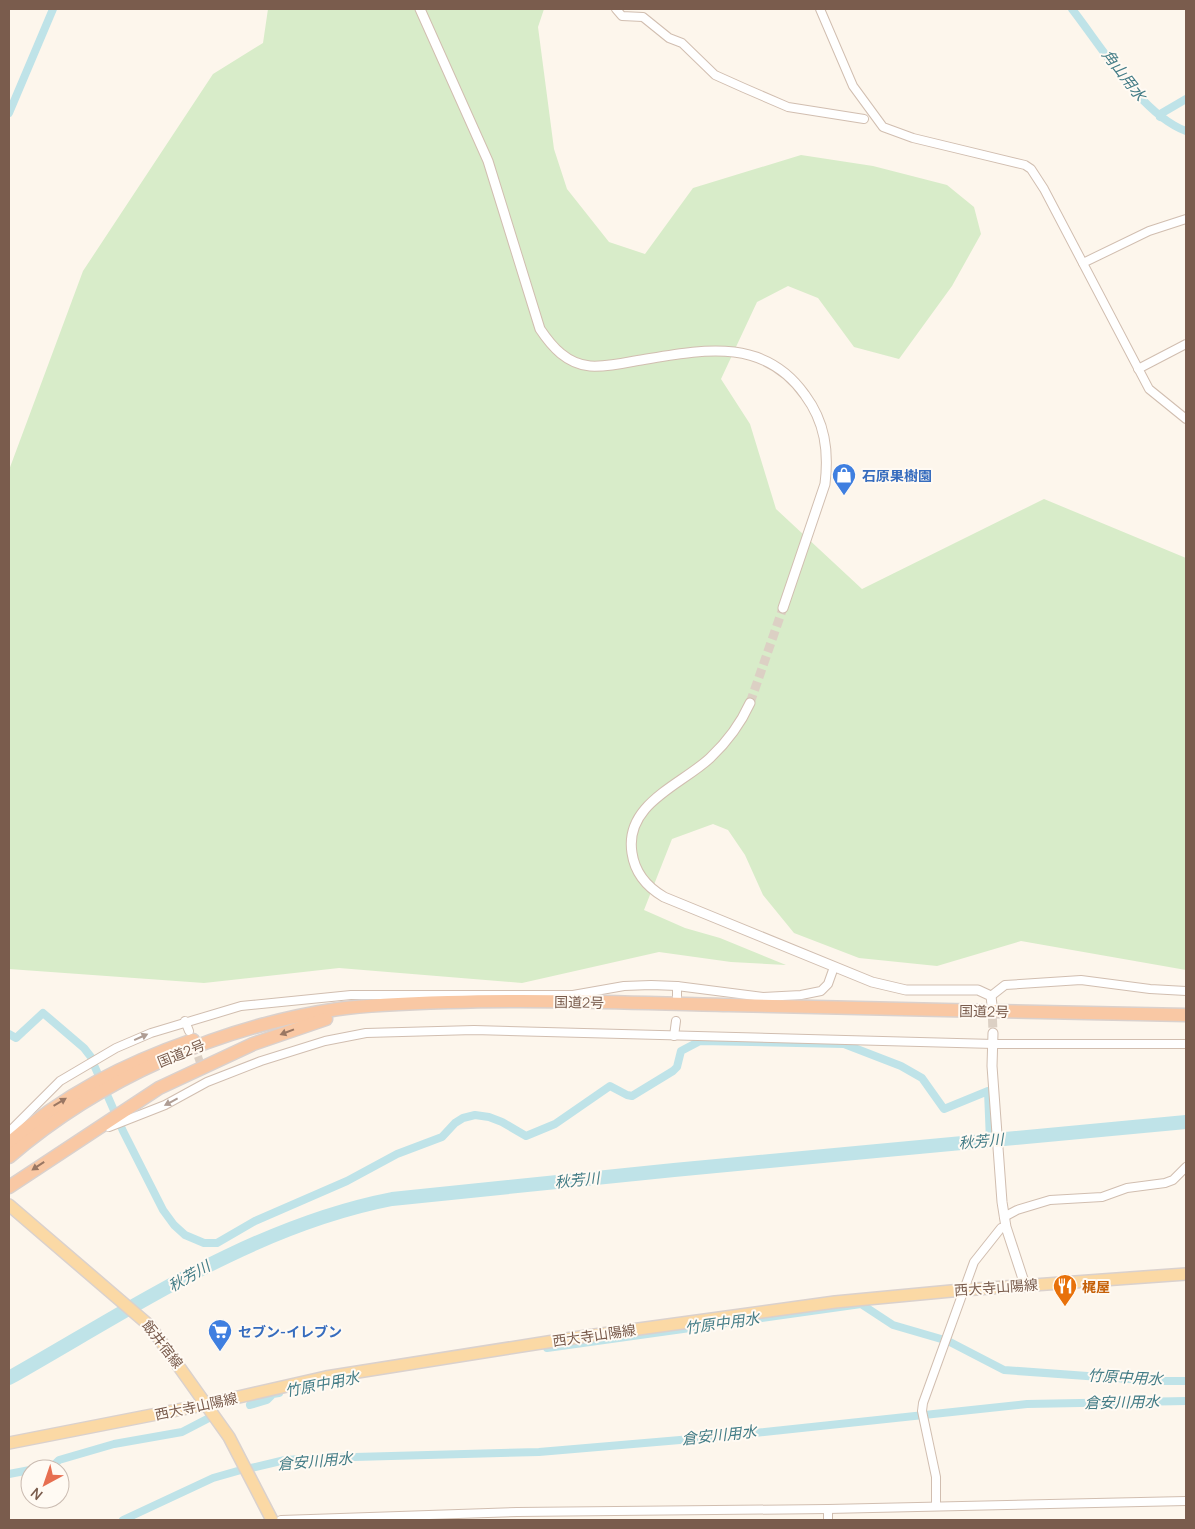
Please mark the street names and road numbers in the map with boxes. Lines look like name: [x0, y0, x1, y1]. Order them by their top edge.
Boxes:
street label: 国道2号: [554, 992, 604, 1012]
street label: 国道2号: [959, 1001, 1009, 1021]
street label: 国道2号: [154, 1035, 208, 1071]
street label: 西大寺山陽線: [953, 1275, 1039, 1299]
street label: 飯井宿線: [138, 1316, 188, 1372]
street label: 西大寺山陽線: [551, 1320, 637, 1350]
street label: 西大寺山陽線: [153, 1388, 239, 1424]

